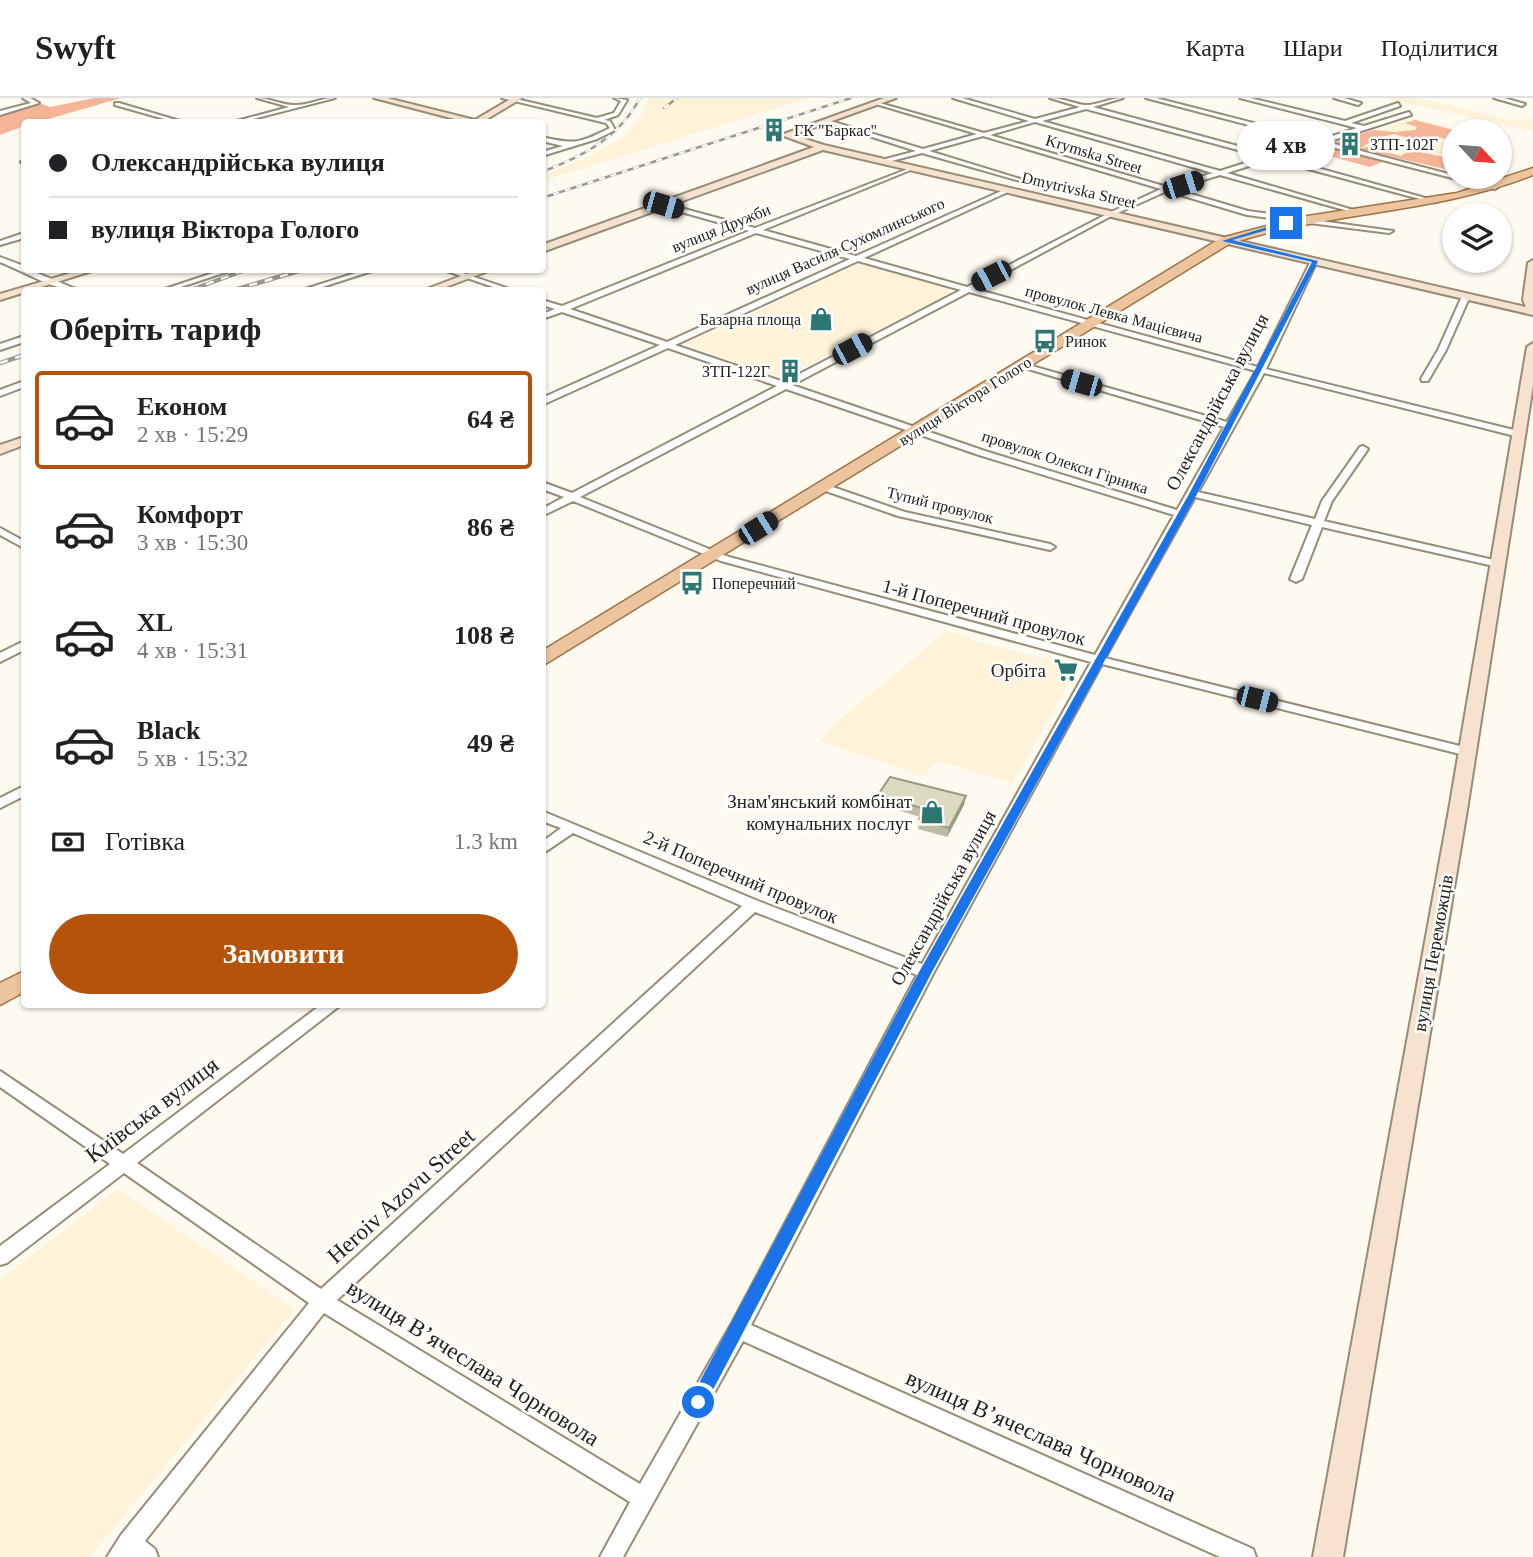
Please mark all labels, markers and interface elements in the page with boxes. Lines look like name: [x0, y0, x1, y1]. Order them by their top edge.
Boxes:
text: Swyft: [35, 30, 116, 66]
text: Карта: [1185, 35, 1245, 61]
text: Шари: [1283, 35, 1343, 61]
text: Поділитися: [1381, 35, 1498, 61]
building icon: ГК "Баркас": [760, 116, 788, 144]
north arrow: [1442, 119, 1512, 189]
map controls: [1442, 119, 1512, 273]
place label: ГК "Баркас": [794, 122, 877, 140]
callout: 4 хв: [1237, 122, 1335, 170]
building icon: ЗТП-102Г: [1336, 130, 1364, 158]
street label: Krymska Street: [1043, 131, 1145, 178]
text: 4 хв: [1265, 133, 1307, 158]
place label: ЗТП-102Г: [1370, 136, 1438, 153]
text: Олександрійська вулиця: [91, 148, 385, 177]
street label: Dmytrivska Street: [1020, 169, 1138, 213]
car: [1160, 169, 1207, 201]
car: [640, 189, 687, 221]
street label: вулиця Василя Сухомлинського: [743, 194, 947, 299]
street label: вулиця Дружби: [669, 200, 774, 256]
button: layers: [1442, 203, 1512, 273]
route end: [1270, 207, 1302, 239]
text: вулиця Віктора Голого: [91, 215, 359, 244]
car: [968, 257, 1015, 295]
street label: провулок Левка Мацієвича: [1023, 282, 1205, 347]
shop icon: Базарна площа: [807, 305, 835, 333]
street label: Олександрійська вулиця: [1161, 310, 1273, 494]
text: Оберіть тариф: [49, 311, 261, 347]
place label: Базарна площа: [700, 311, 801, 329]
bus stop icon: Ринок: [1031, 327, 1059, 355]
car: [829, 330, 876, 368]
place label: Ринок: [1065, 333, 1107, 350]
street label: вулиця Віктора Голого: [896, 353, 1035, 450]
building icon: ЗТП-122Г: [776, 357, 804, 385]
place label: ЗТП-122Г: [702, 363, 770, 380]
car: [1058, 367, 1105, 399]
icon: car: [53, 389, 116, 452]
text: Економ: [137, 392, 227, 421]
text: 64 ₴: [467, 405, 514, 434]
text: 2 хв · 15:29: [137, 422, 248, 447]
street label: провулок Олекси Гірника: [979, 427, 1150, 498]
street label: Тупий провулок: [885, 484, 995, 527]
icon: car: [53, 497, 116, 560]
text: Комфорт: [137, 500, 243, 529]
car: [735, 508, 782, 548]
text: 86 ₴: [467, 513, 514, 542]
text: 3 хв · 15:30: [137, 530, 248, 555]
bus stop icon: Поперечний: [678, 569, 706, 597]
place label: Поперечний: [712, 575, 796, 593]
street label: 1-й Поперечний провулок: [880, 575, 1088, 649]
icon: car: [53, 605, 116, 668]
text: XL: [137, 608, 173, 637]
text: 108 ₴: [454, 621, 514, 650]
text: 4 хв · 15:31: [137, 638, 248, 663]
supermarket icon: Орбіта: [1052, 656, 1080, 684]
place label: Орбіта: [991, 660, 1047, 681]
car: [1235, 684, 1280, 714]
icon: car: [53, 713, 116, 776]
text: Black: [137, 716, 201, 745]
text: 49 ₴: [467, 729, 514, 758]
text: 5 хв · 15:32: [137, 746, 248, 771]
place label: Знам'янський комбінат комунальних послуг: [727, 791, 913, 834]
shop icon: Знам'янський комбінат комунальних послуг: [918, 798, 946, 826]
street label: Олександрійська вулиця: [886, 807, 1000, 989]
icon: cash: [49, 823, 87, 861]
street label: 2-й Поперечний провулок: [641, 826, 842, 928]
text: Готівка: [105, 827, 185, 856]
text: 1.3 km: [454, 829, 518, 854]
street label: вулиця Переможців: [1409, 873, 1457, 1033]
button: Замовити: [49, 914, 518, 994]
street label: Київська вулиця: [81, 1052, 224, 1168]
street label: Heroiv Azovu Street: [322, 1123, 480, 1269]
street label: вулиця Вʼячеслава Чорновола: [342, 1275, 604, 1451]
street label: вулиця Вʼячеслава Чорновола: [902, 1365, 1180, 1507]
route start: [682, 1386, 714, 1418]

